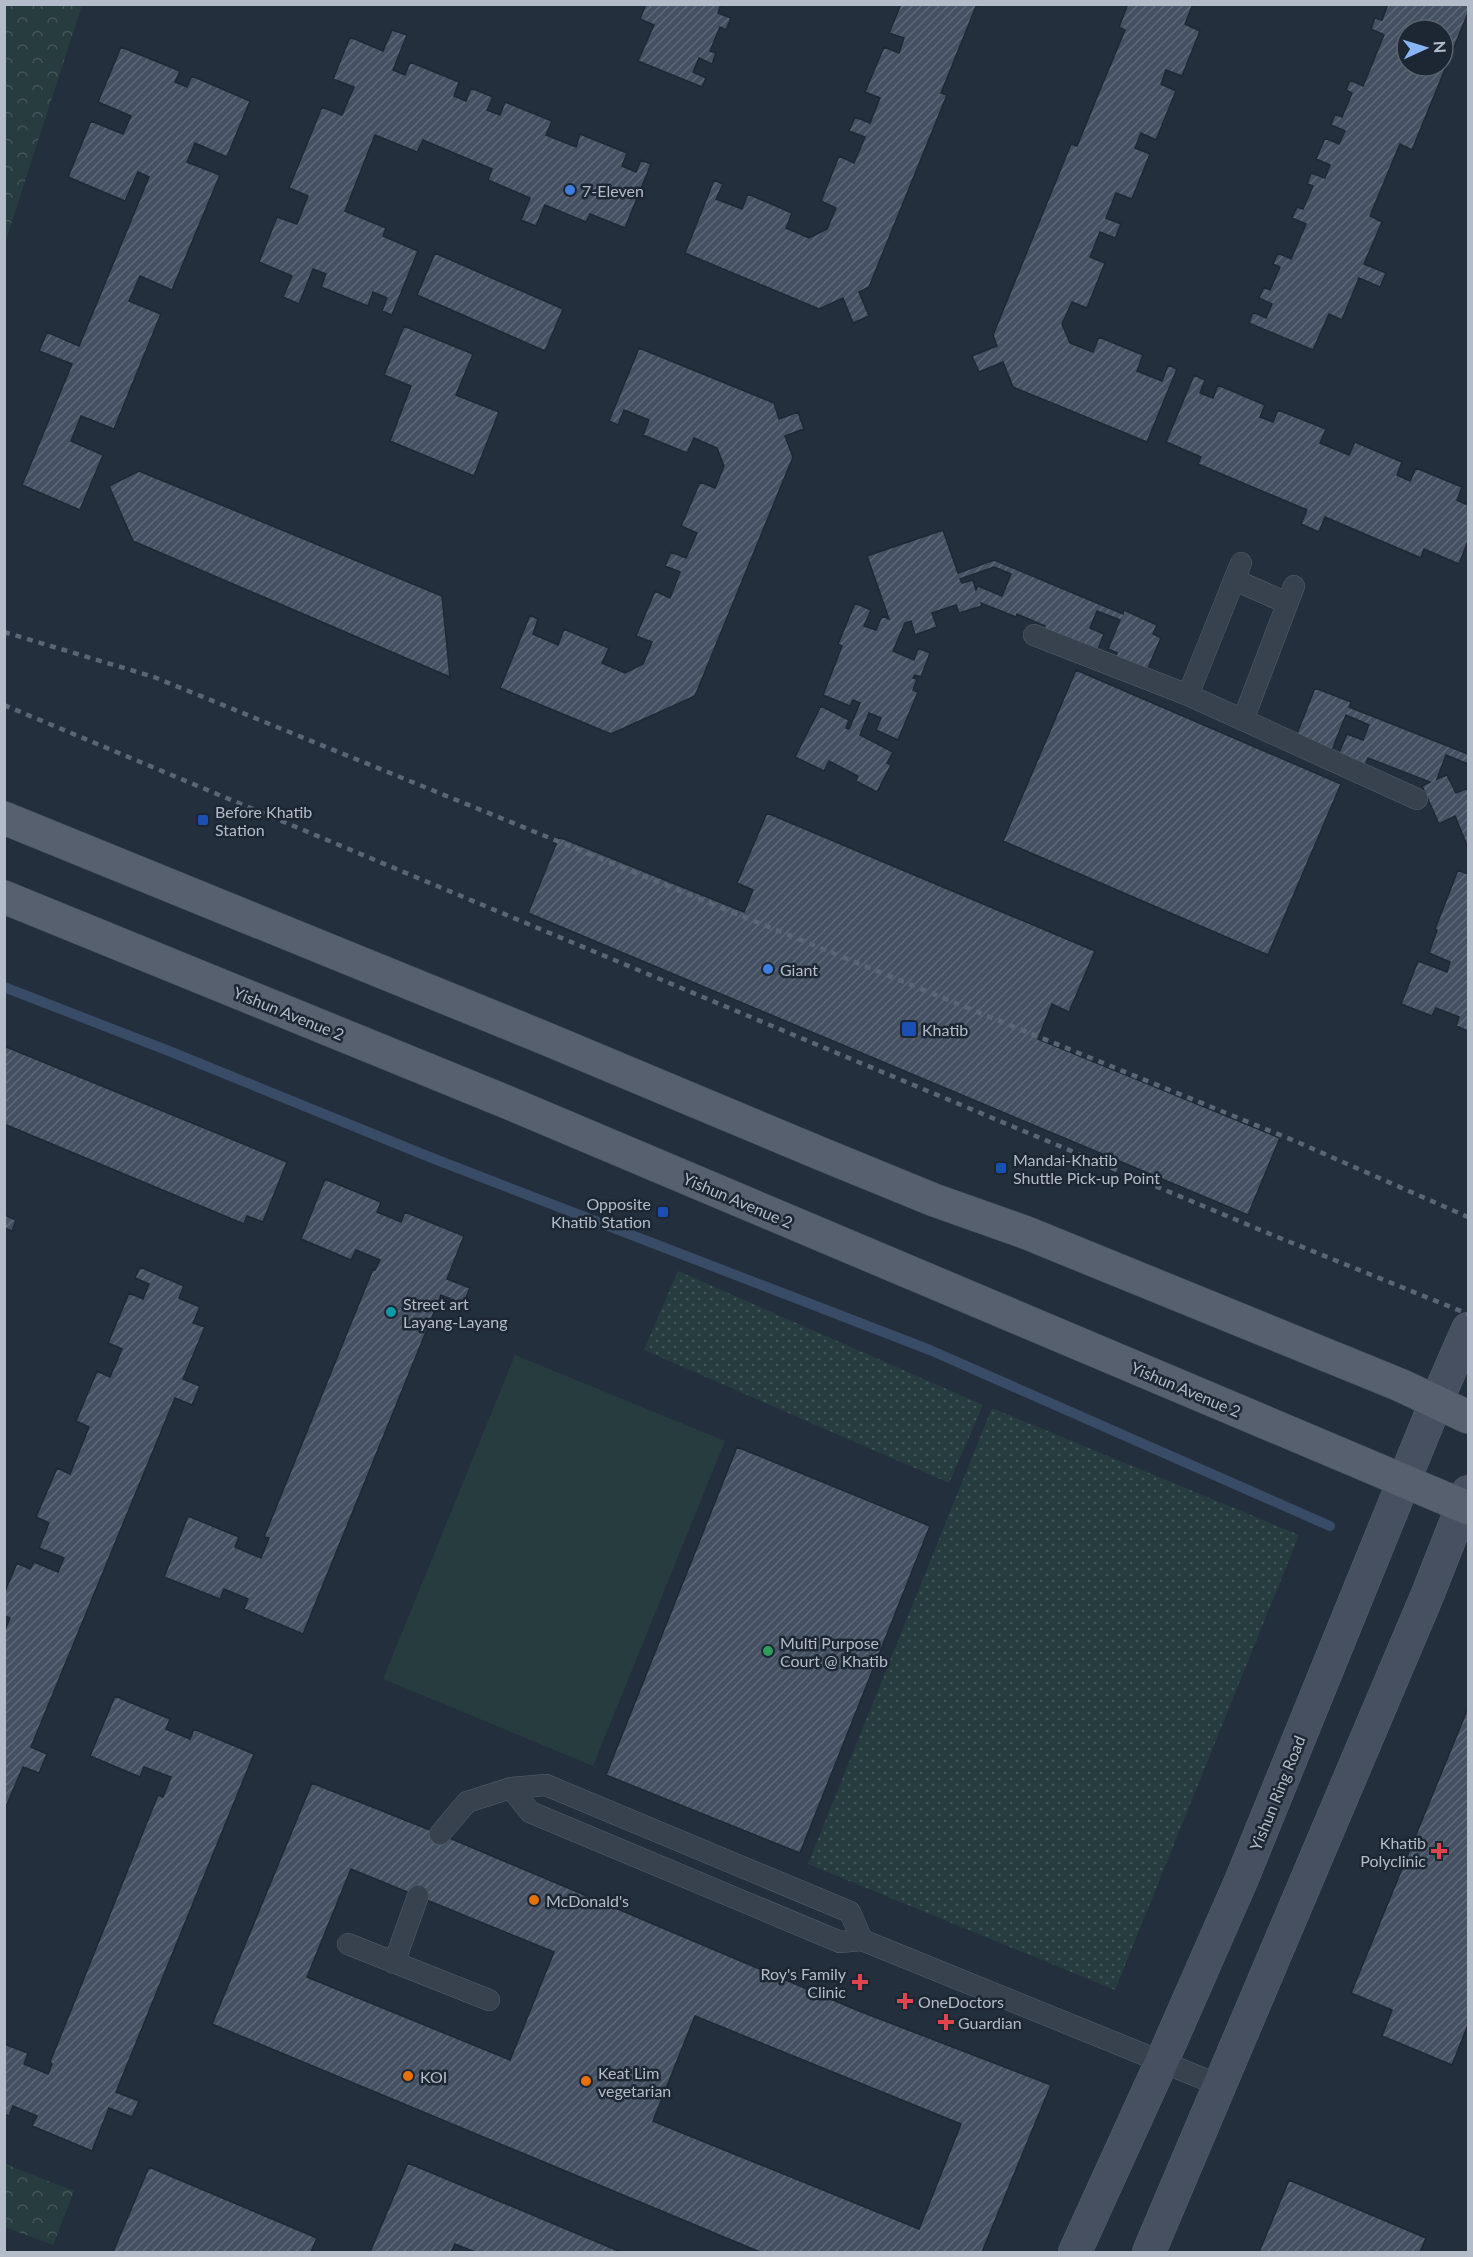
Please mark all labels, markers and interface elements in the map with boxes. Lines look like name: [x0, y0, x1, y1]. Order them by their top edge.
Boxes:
north arrow: [1395, 18, 1455, 78]
text: N: [1431, 40, 1450, 54]
place label: 7-Eleven: [582, 181, 644, 200]
marker: 7-Eleven: [563, 183, 577, 197]
place label: Before Khatib Station: [215, 802, 312, 839]
marker: Before Khatib Station: [196, 813, 210, 827]
place label: Giant: [780, 960, 818, 979]
marker: Giant: [761, 962, 775, 976]
street label: Yishun Avenue 2: [231, 982, 347, 1044]
marker: Khatib: [900, 1020, 918, 1038]
place label: Khatib: [922, 1020, 968, 1039]
place label: Mandai-Khatib Shuttle Pick-up Point: [1013, 1150, 1160, 1187]
marker: Mandai-Khatib Shuttle Pick-up Point: [994, 1161, 1008, 1175]
street label: Yishun Avenue 2: [680, 1168, 796, 1232]
place label: Opposite Khatib Station: [551, 1194, 651, 1231]
marker: Opposite Khatib Station: [656, 1205, 670, 1219]
place label: Street art Layang-Layang: [403, 1294, 507, 1331]
marker: Street art Layang-Layang: [384, 1305, 398, 1319]
street label: Yishun Avenue 2: [1128, 1357, 1244, 1421]
place label: Multi Purpose Court @ Khatib: [780, 1633, 888, 1670]
marker: Multi Purpose Court @ Khatib: [761, 1644, 775, 1658]
street label: Yishun Ring Road: [1245, 1733, 1309, 1853]
place label: Khatib Polyclinic: [1360, 1833, 1426, 1870]
marker: Khatib Polyclinic: [1430, 1842, 1448, 1860]
place label: McDonald's: [546, 1891, 629, 1910]
marker: McDonald's: [527, 1893, 541, 1907]
place label: Roy's Family Clinic: [760, 1964, 847, 2001]
marker: Roy's Family Clinic: [851, 1973, 869, 1991]
marker: OneDoctors: [896, 1992, 914, 2010]
place label: OneDoctors: [918, 1992, 1004, 2011]
place label: Guardian: [958, 2013, 1022, 2032]
marker: Guardian: [939, 2015, 953, 2029]
place label: Keat Lim vegetarian: [598, 2063, 671, 2100]
place label: KOI: [420, 2067, 447, 2086]
marker: KOI: [401, 2069, 415, 2083]
marker: Keat Lim vegetarian: [579, 2074, 593, 2088]

